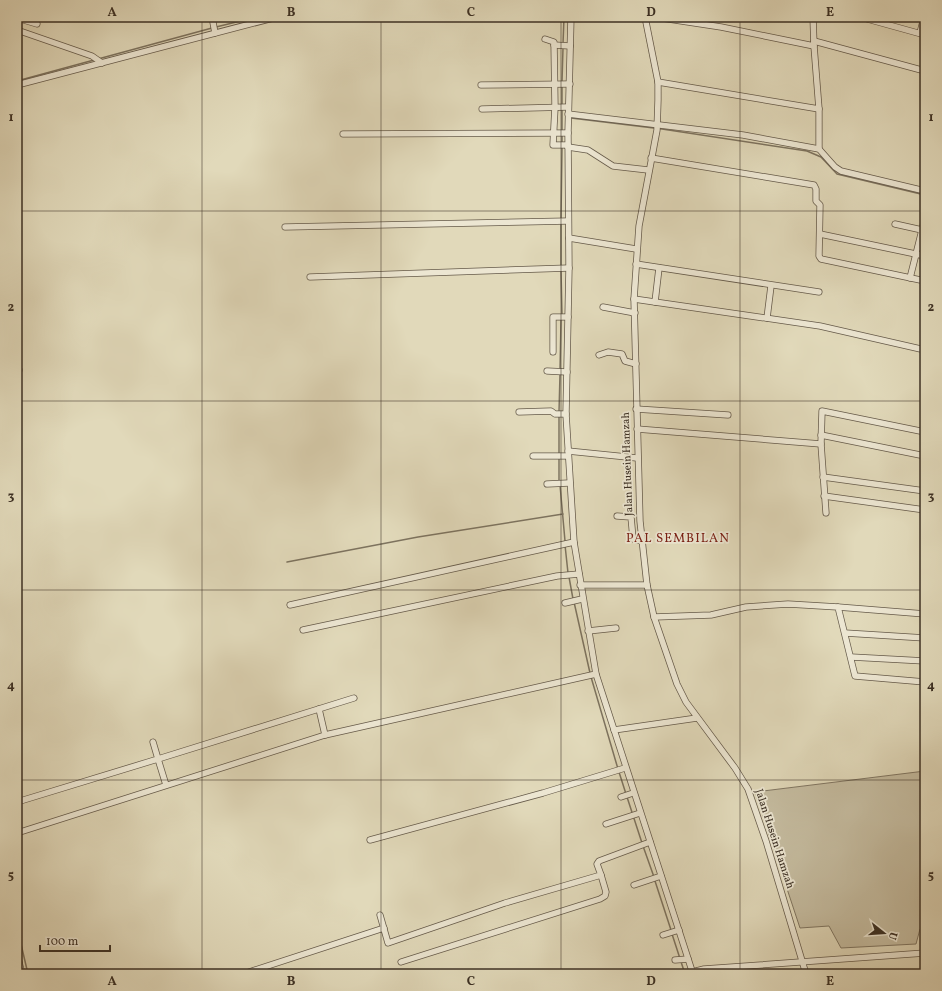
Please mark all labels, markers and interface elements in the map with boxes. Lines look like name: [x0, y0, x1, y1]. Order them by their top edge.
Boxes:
text: A: [107, 4, 117, 22]
text: B: [287, 4, 296, 22]
text: C: [467, 4, 475, 22]
text: D: [646, 4, 656, 22]
text: E: [826, 4, 834, 22]
text: 1: [8, 109, 14, 127]
text: 1: [928, 109, 934, 127]
text: 2: [8, 299, 15, 317]
text: 2: [928, 299, 935, 317]
street label: Jalan Husein Hamzah: [619, 411, 637, 516]
text: 3: [8, 488, 15, 506]
text: 3: [928, 488, 935, 506]
district label: PAL SEMBILAN: [626, 530, 730, 548]
text: 4: [7, 677, 15, 695]
text: 4: [927, 677, 935, 695]
street label: Jalan Husein Hamzah: [751, 787, 797, 891]
text: 5: [8, 867, 14, 885]
text: 5: [928, 867, 934, 885]
north arrow: [864, 913, 904, 953]
scale bar: [40, 927, 110, 953]
text: U: [884, 930, 900, 942]
text: 100 m: [46, 934, 79, 950]
text: A: [107, 973, 117, 991]
text: B: [287, 973, 296, 991]
text: C: [467, 973, 475, 991]
text: D: [646, 973, 656, 991]
text: E: [826, 973, 834, 991]

